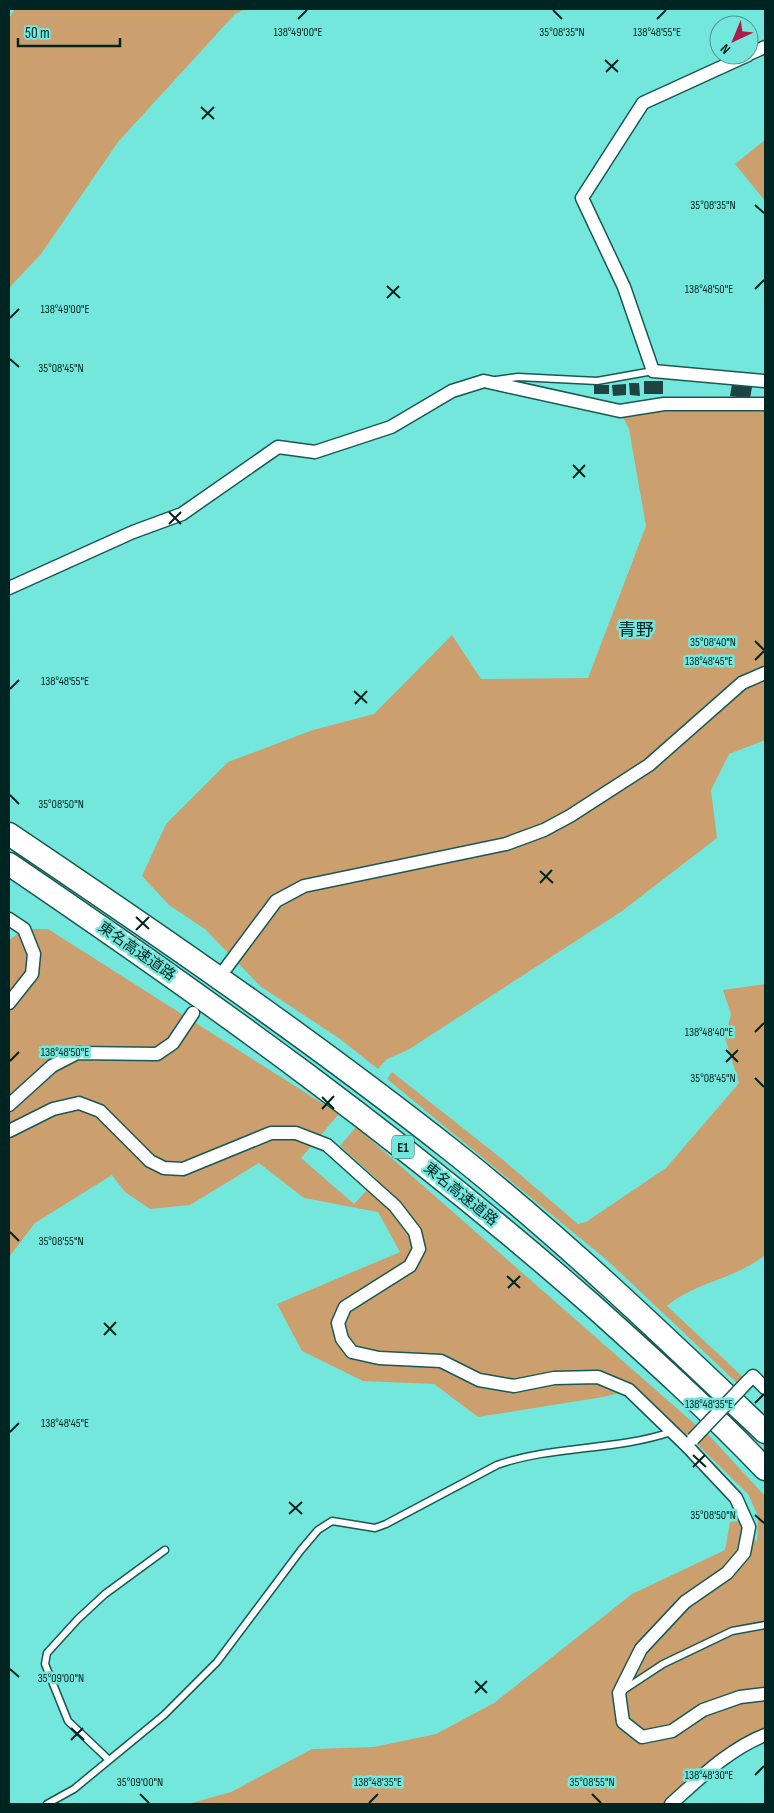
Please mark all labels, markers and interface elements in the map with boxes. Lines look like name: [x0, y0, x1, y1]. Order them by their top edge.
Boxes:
scale bar: [18, 15, 120, 47]
north arrow: [709, 15, 759, 65]
text: 50 m: [25, 24, 50, 43]
text: 138°49'00"E: [274, 25, 323, 40]
text: 35°08'35"N: [539, 25, 585, 40]
text: 138°48'55"E: [633, 25, 681, 40]
text: N: [717, 40, 734, 58]
text: 35°08'35"N: [690, 198, 736, 213]
text: 138°48'50"E: [685, 282, 733, 297]
text: 138°49'00"E: [41, 302, 90, 317]
text: 35°08'45"N: [38, 361, 84, 376]
district label: 青野: [618, 620, 654, 641]
text: 35°08'40"N: [690, 635, 736, 650]
text: 138°48'45"E: [685, 654, 733, 669]
text: 138°48'55"E: [41, 674, 89, 689]
text: 35°08'50"N: [38, 797, 84, 812]
street label: 東名高速道路: [94, 918, 179, 985]
text: 138°48'40"E: [685, 1025, 733, 1040]
text: 138°48'50"E: [41, 1045, 89, 1060]
text: 35°08'45"N: [690, 1071, 736, 1086]
road number: E1: [392, 1136, 414, 1158]
street label: 東名高速道路: [420, 1159, 502, 1230]
text: 35°08'55"N: [38, 1234, 84, 1249]
text: 138°48'35"E: [685, 1397, 733, 1412]
text: 138°48'45"E: [41, 1416, 89, 1431]
text: 35°08'50"N: [690, 1508, 736, 1523]
text: 35°09'00"N: [38, 1671, 84, 1686]
text: 138°48'30"E: [685, 1768, 733, 1783]
text: 35°09'00"N: [117, 1775, 163, 1790]
text: 138°48'35"E: [354, 1775, 402, 1790]
text: 35°08'55"N: [569, 1775, 615, 1790]

